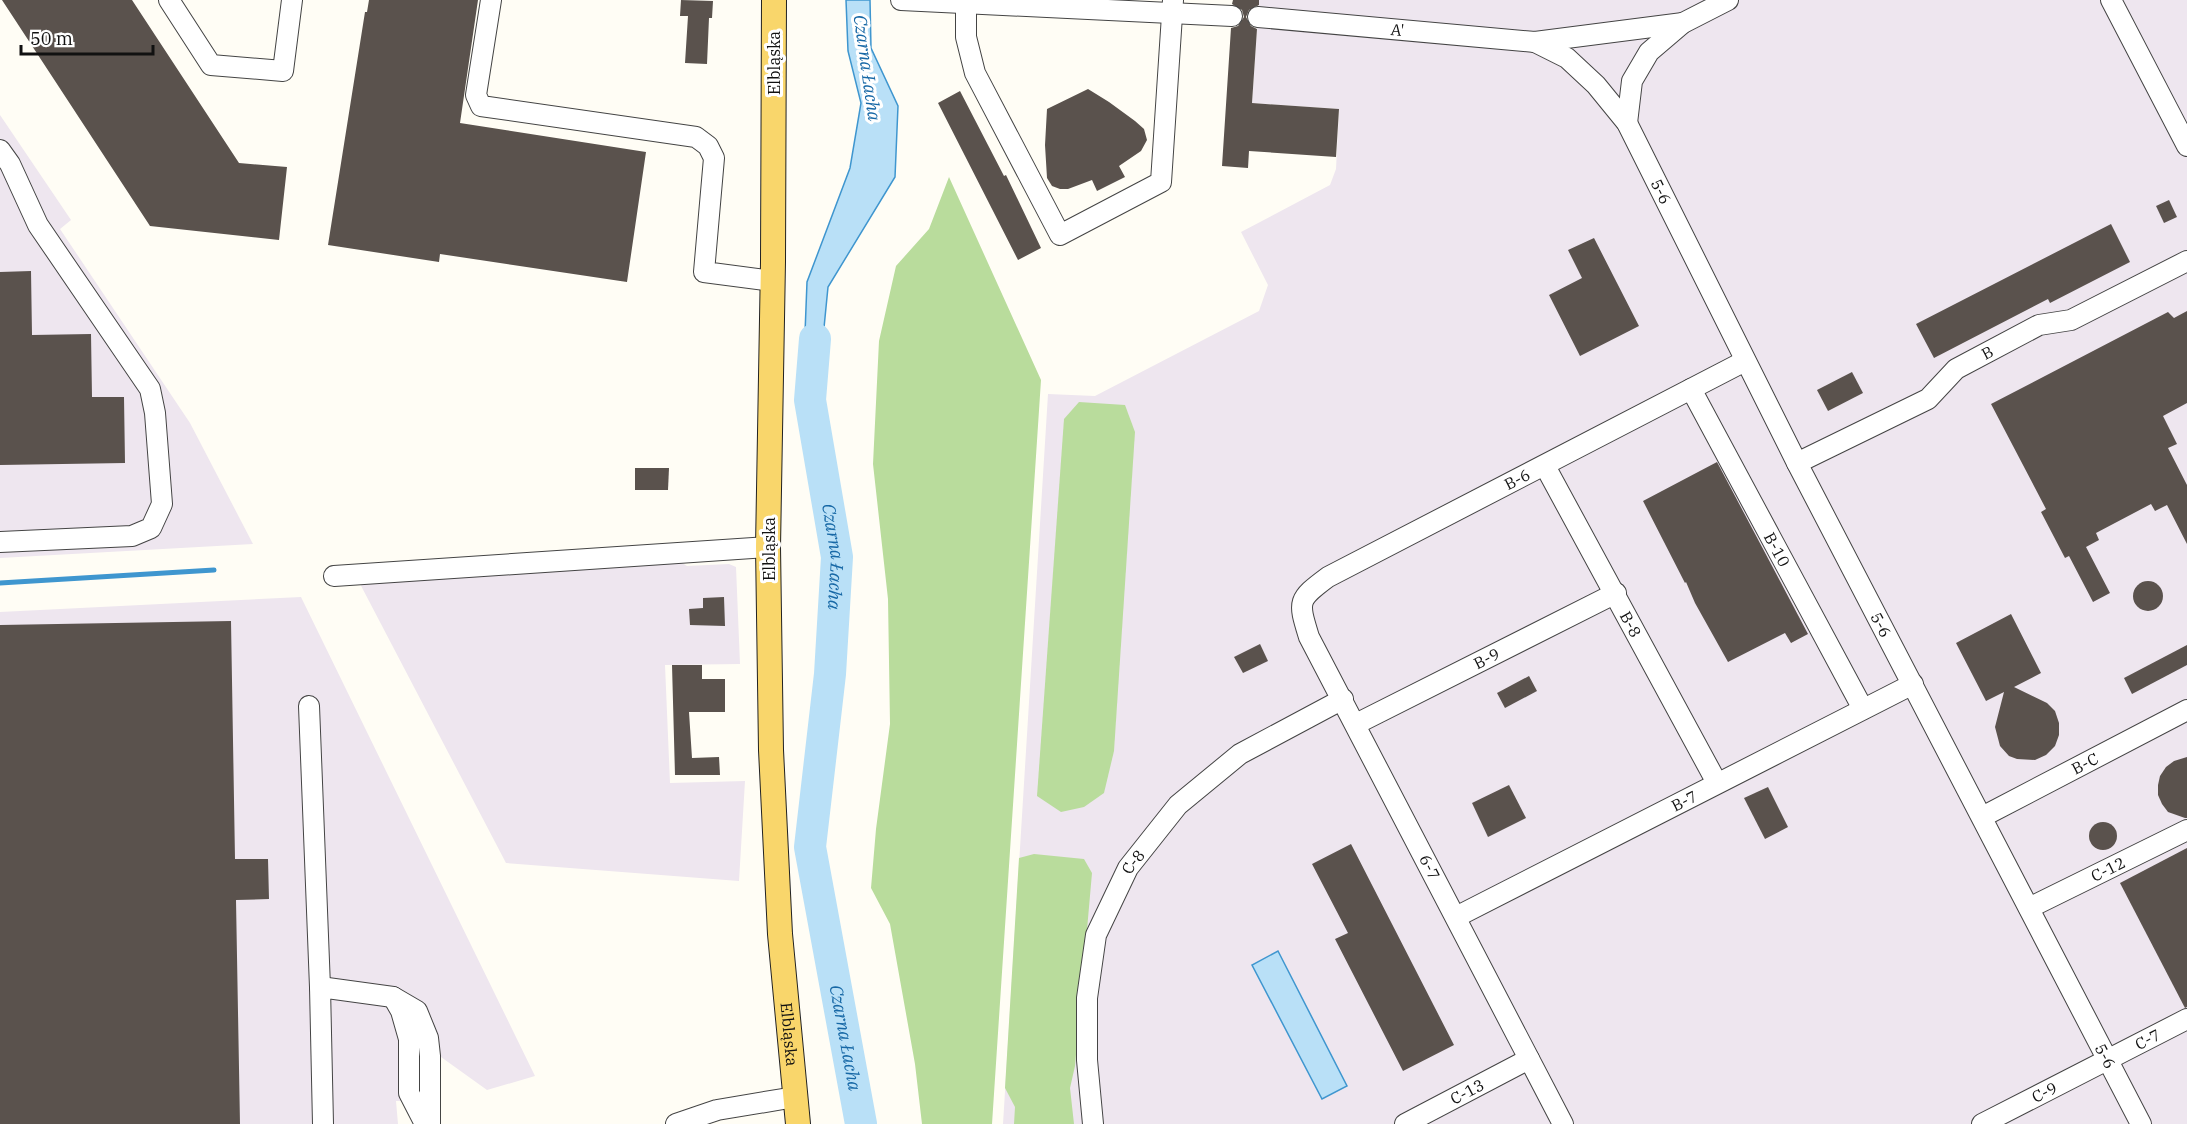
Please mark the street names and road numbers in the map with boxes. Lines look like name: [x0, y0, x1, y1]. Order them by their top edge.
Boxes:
street label: A': [1390, 19, 1405, 40]
street label: Elbląska: [764, 31, 784, 95]
street label: 5-6: [1647, 176, 1676, 207]
street label: B: [1978, 341, 1996, 364]
street label: B-6: [1501, 464, 1533, 494]
street label: Elbląska: [759, 517, 779, 581]
street label: B-10: [1760, 529, 1795, 570]
street label: B-8: [1616, 608, 1646, 641]
street label: 5-6: [1866, 609, 1896, 641]
street label: B-9: [1470, 643, 1503, 673]
street label: B-C: [2068, 748, 2102, 779]
street label: B-7: [1668, 786, 1700, 816]
street label: C-8: [1117, 845, 1149, 877]
street label: 6-7: [1415, 851, 1445, 883]
street label: C-12: [2088, 852, 2128, 886]
street label: Elbląska: [777, 1001, 803, 1067]
street label: C-7: [2131, 1024, 2164, 1054]
street label: 5-6: [2091, 1040, 2120, 1072]
street label: C-13: [1447, 1074, 1487, 1109]
street label: C-9: [2028, 1077, 2060, 1107]

